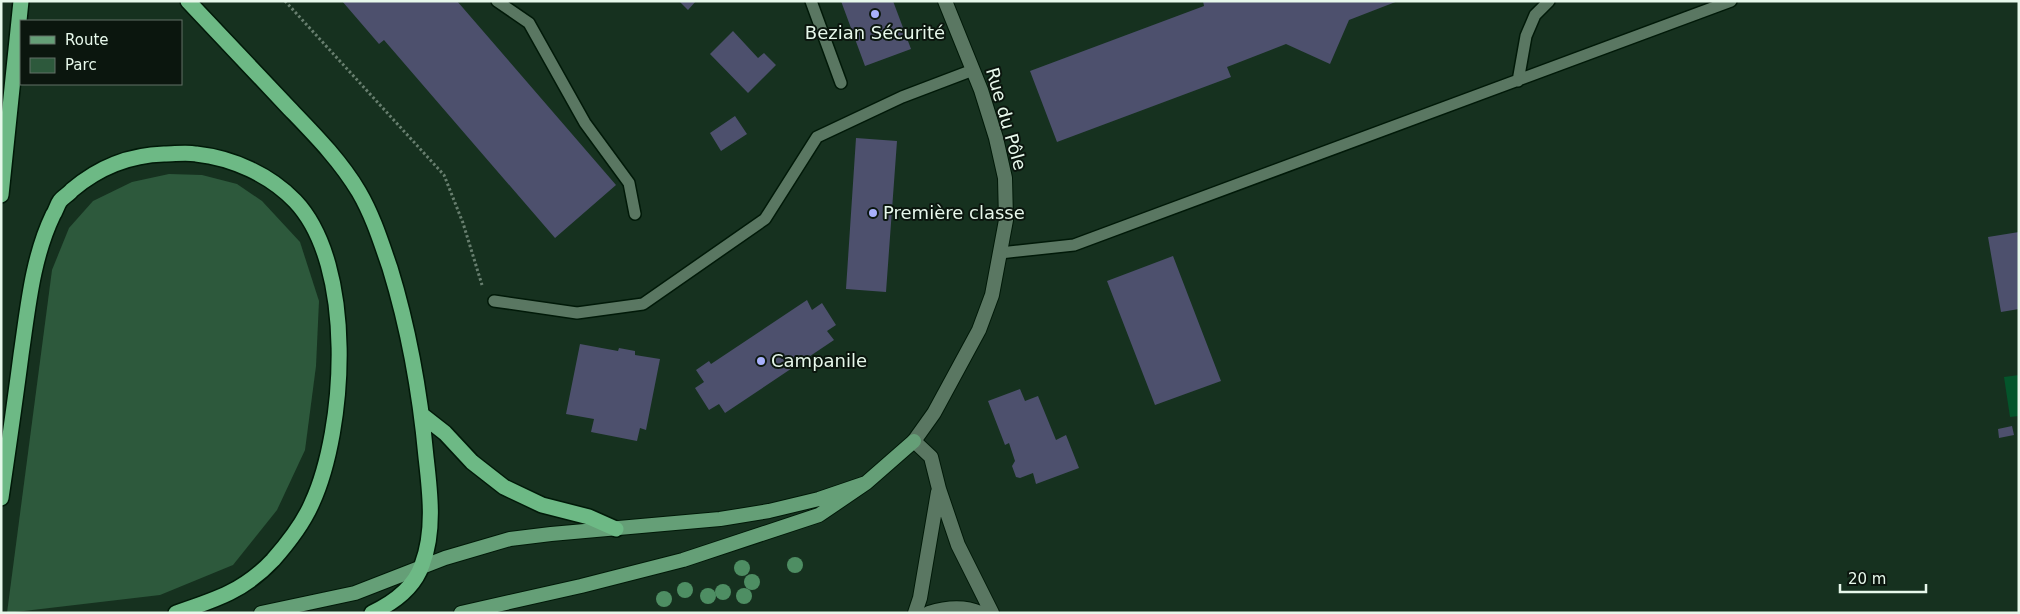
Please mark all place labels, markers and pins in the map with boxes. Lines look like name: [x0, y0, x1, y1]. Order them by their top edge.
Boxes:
marker: Bezian Sécurité: [869, 8, 881, 20]
place label: Bezian Sécurité: [805, 22, 945, 43]
place label: Première classe: [883, 202, 1025, 223]
marker: Première classe: [867, 207, 879, 219]
place label: Campanile: [771, 350, 867, 371]
marker: Campanile: [755, 355, 767, 367]

